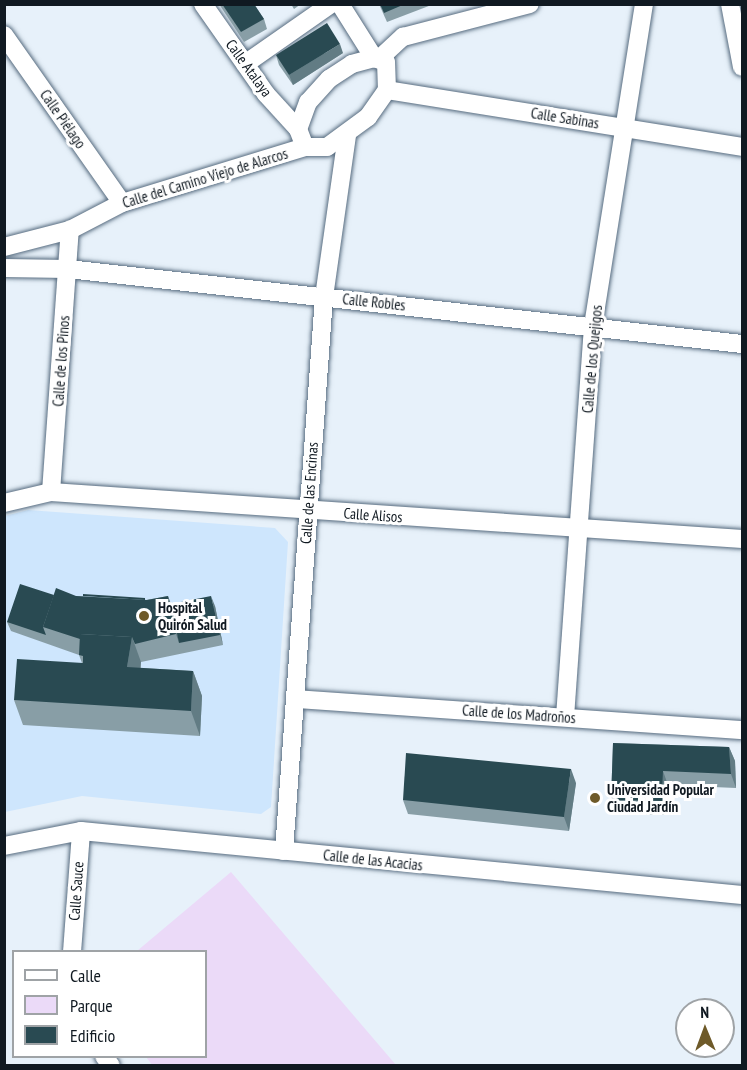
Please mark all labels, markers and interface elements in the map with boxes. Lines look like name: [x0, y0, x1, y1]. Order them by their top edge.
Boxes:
street label: Calle Atalaya: [222, 36, 276, 100]
street label: Calle Piélago: [36, 86, 90, 152]
street label: Calle Sabinas: [530, 104, 600, 132]
street label: Calle del Camino Viejo de Alarcos: [120, 144, 290, 212]
street label: Calle Robles: [342, 290, 406, 314]
street label: Calle de los Quejigos: [578, 304, 606, 414]
street label: Calle de los Pinos: [49, 315, 73, 407]
street label: Calle de las Encinas: [296, 442, 322, 544]
street label: Calle Alisos: [343, 504, 403, 526]
place label: Hospital Quirón Salud: [158, 598, 227, 633]
marker: Hospital Quirón Salud: [135, 607, 153, 625]
street label: Calle de los Madroños: [462, 701, 576, 727]
place label: Universidad Popular Ciudad Jardín: [607, 780, 714, 815]
marker: Universidad Popular Ciudad Jardín: [588, 791, 602, 805]
street label: Calle de las Acacias: [322, 846, 424, 874]
street label: Calle Sauce: [65, 861, 87, 921]
legend: [12, 950, 207, 1058]
text: Calle: [70, 964, 101, 987]
text: Parque: [70, 994, 113, 1017]
north arrow: [675, 998, 735, 1058]
text: N: [700, 1002, 709, 1022]
text: Edificio: [70, 1024, 115, 1047]

